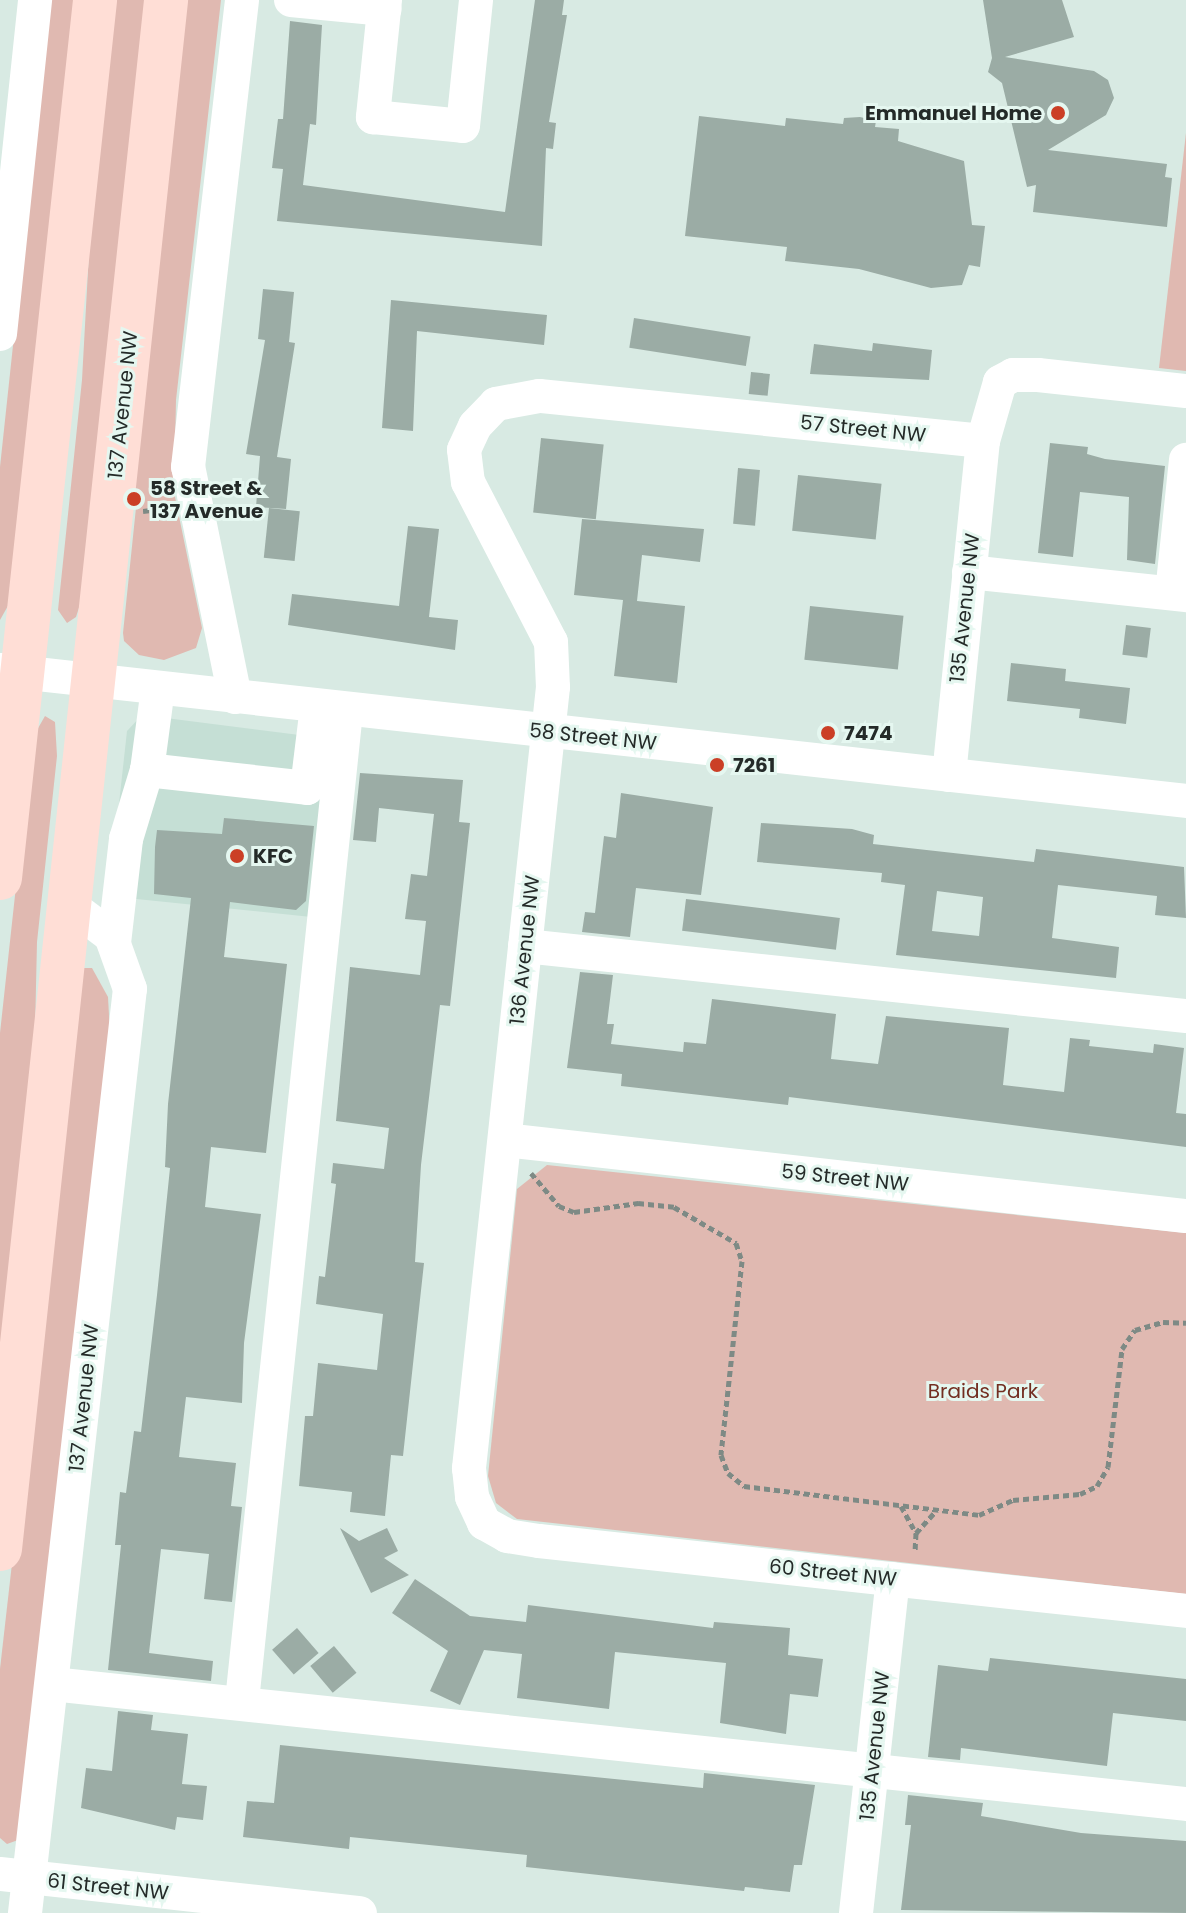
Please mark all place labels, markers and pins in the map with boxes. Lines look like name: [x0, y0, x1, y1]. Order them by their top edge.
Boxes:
place label: Emmanuel Home: [865, 101, 1042, 125]
marker: Emmanuel Home: [1049, 104, 1067, 122]
place label: 58 Street & 137 Avenue: [150, 476, 263, 523]
marker: 58 Street & 137 Avenue: [125, 490, 143, 508]
place label: 7474: [844, 721, 892, 745]
marker: 7474: [819, 724, 837, 742]
place label: 7261: [733, 753, 775, 777]
marker: 7261: [708, 756, 726, 774]
place label: KFC: [253, 844, 293, 868]
marker: KFC: [228, 847, 246, 865]

